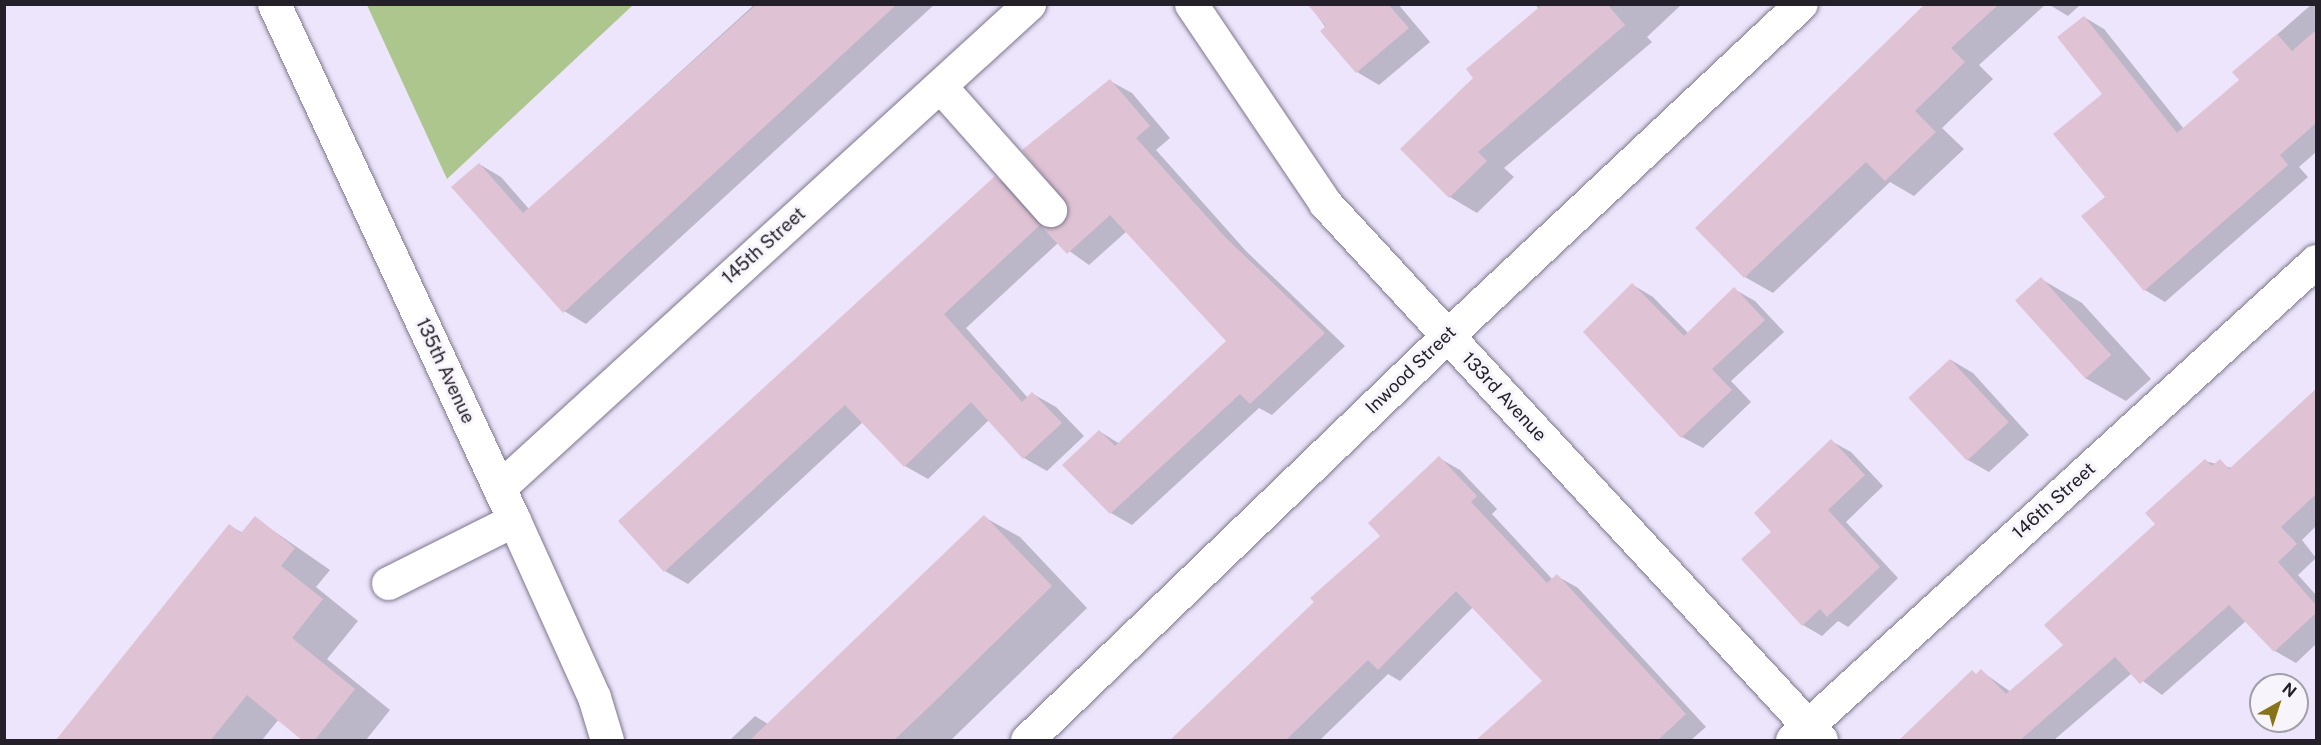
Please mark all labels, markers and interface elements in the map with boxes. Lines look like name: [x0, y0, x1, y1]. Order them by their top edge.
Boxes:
street label: 145th Street: [718, 203, 810, 289]
street label: 135th Avenue: [411, 315, 479, 427]
street label: Inwood Street: [1361, 322, 1461, 418]
street label: 133rd Avenue: [1457, 348, 1551, 446]
street label: 146th Street: [2008, 458, 2100, 544]
north arrow: [2249, 673, 2309, 733]
text: N: [2279, 679, 2300, 701]

